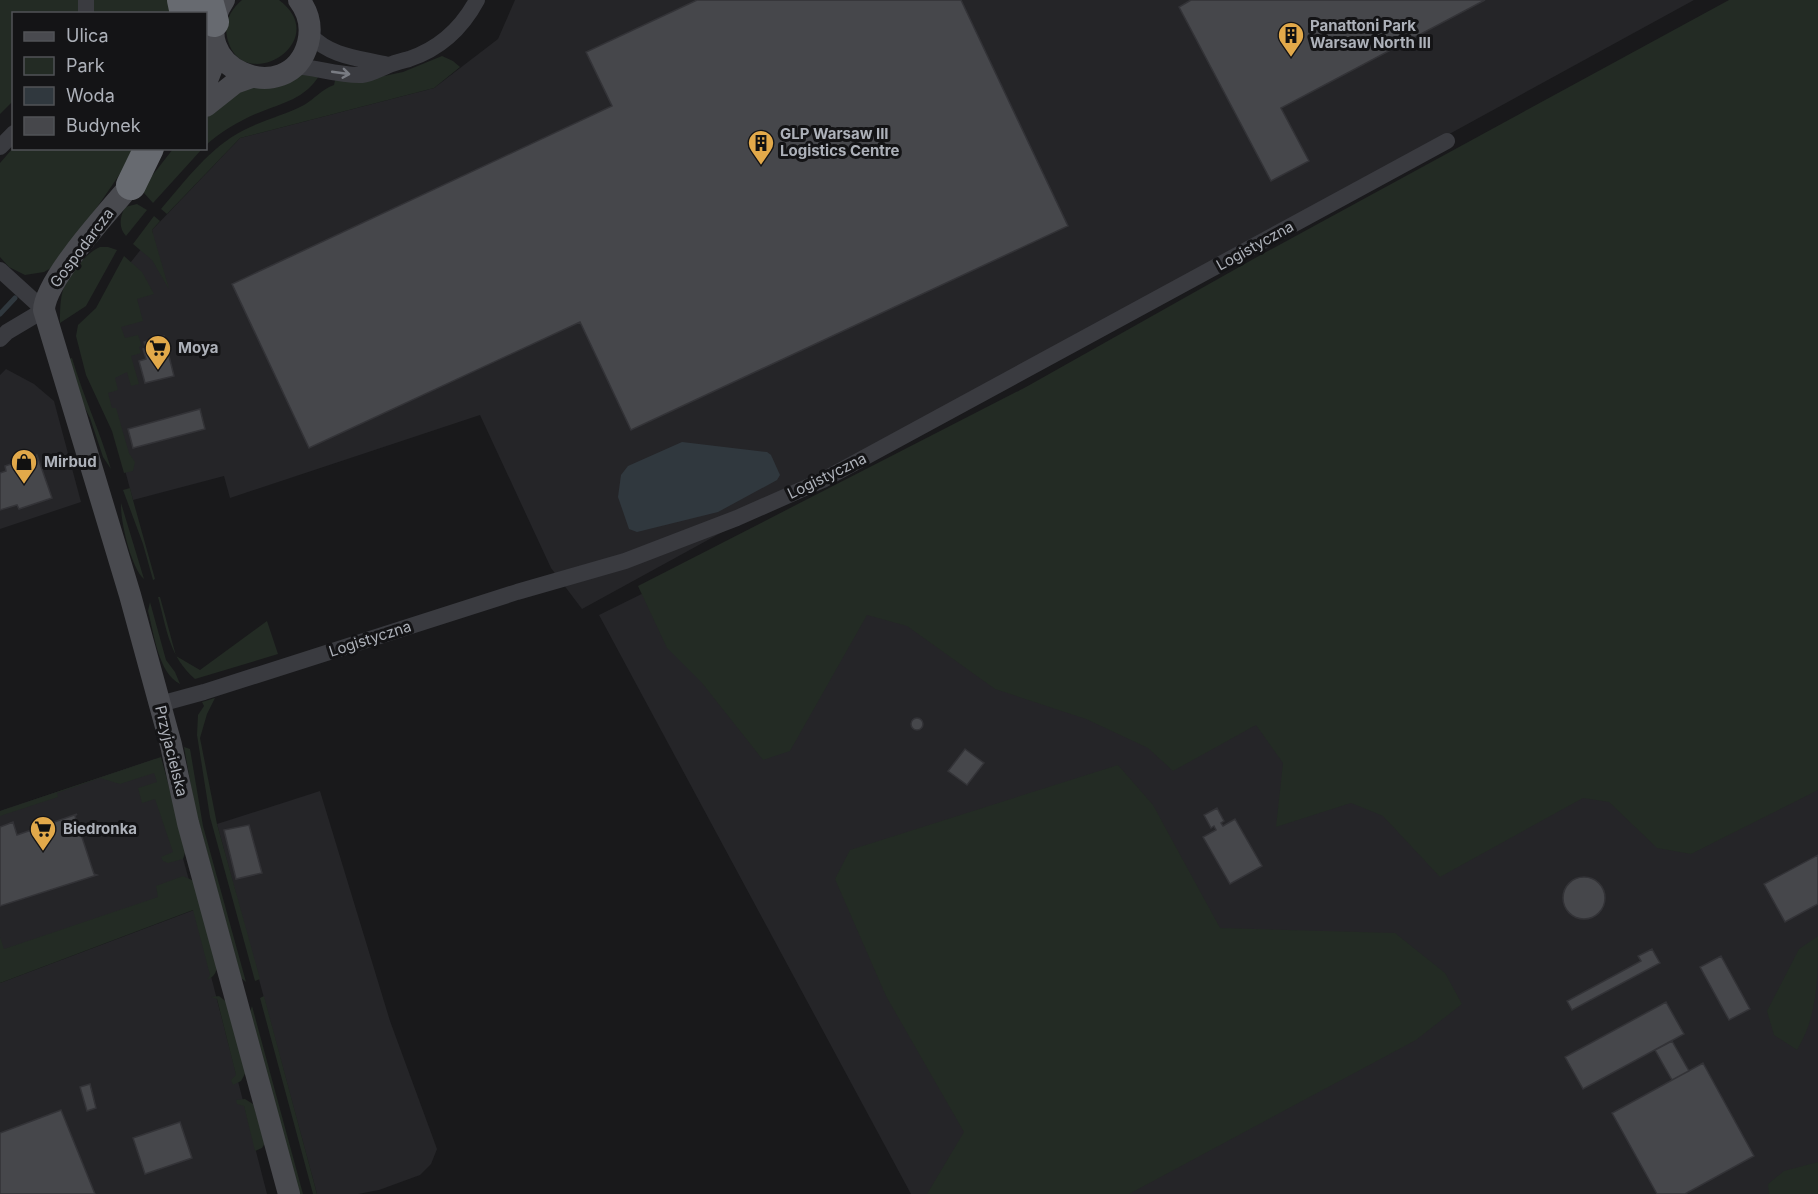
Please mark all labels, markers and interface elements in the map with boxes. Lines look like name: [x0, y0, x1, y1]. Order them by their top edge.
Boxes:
legend: [12, 12, 207, 150]
place label: Panattoni Park Warsaw North III: [1310, 16, 1431, 52]
building icon: Panattoni Park Warsaw North III: [1276, 20, 1306, 58]
text: Ulica: [66, 25, 109, 46]
text: Park: [66, 55, 105, 76]
one-way arrow: [331, 68, 351, 79]
text: Woda: [66, 85, 115, 106]
text: Budynek: [66, 115, 141, 136]
place label: GLP Warsaw III Logistics Centre: [780, 124, 900, 160]
building icon: GLP Warsaw III Logistics Centre: [746, 128, 776, 166]
street label: Gospodarcza: [46, 204, 118, 291]
street label: Logistyczna: [1213, 217, 1297, 275]
supermarket icon: Moya: [143, 333, 173, 371]
place label: Moya: [178, 338, 219, 357]
shop icon: Mirbud: [9, 447, 39, 485]
street label: Logistyczna: [784, 448, 869, 503]
place label: Mirbud: [44, 452, 97, 471]
street label: Logistyczna: [326, 616, 413, 661]
street label: Przyjacielska: [151, 703, 192, 798]
supermarket icon: Biedronka: [28, 814, 58, 852]
place label: Biedronka: [63, 819, 137, 838]

